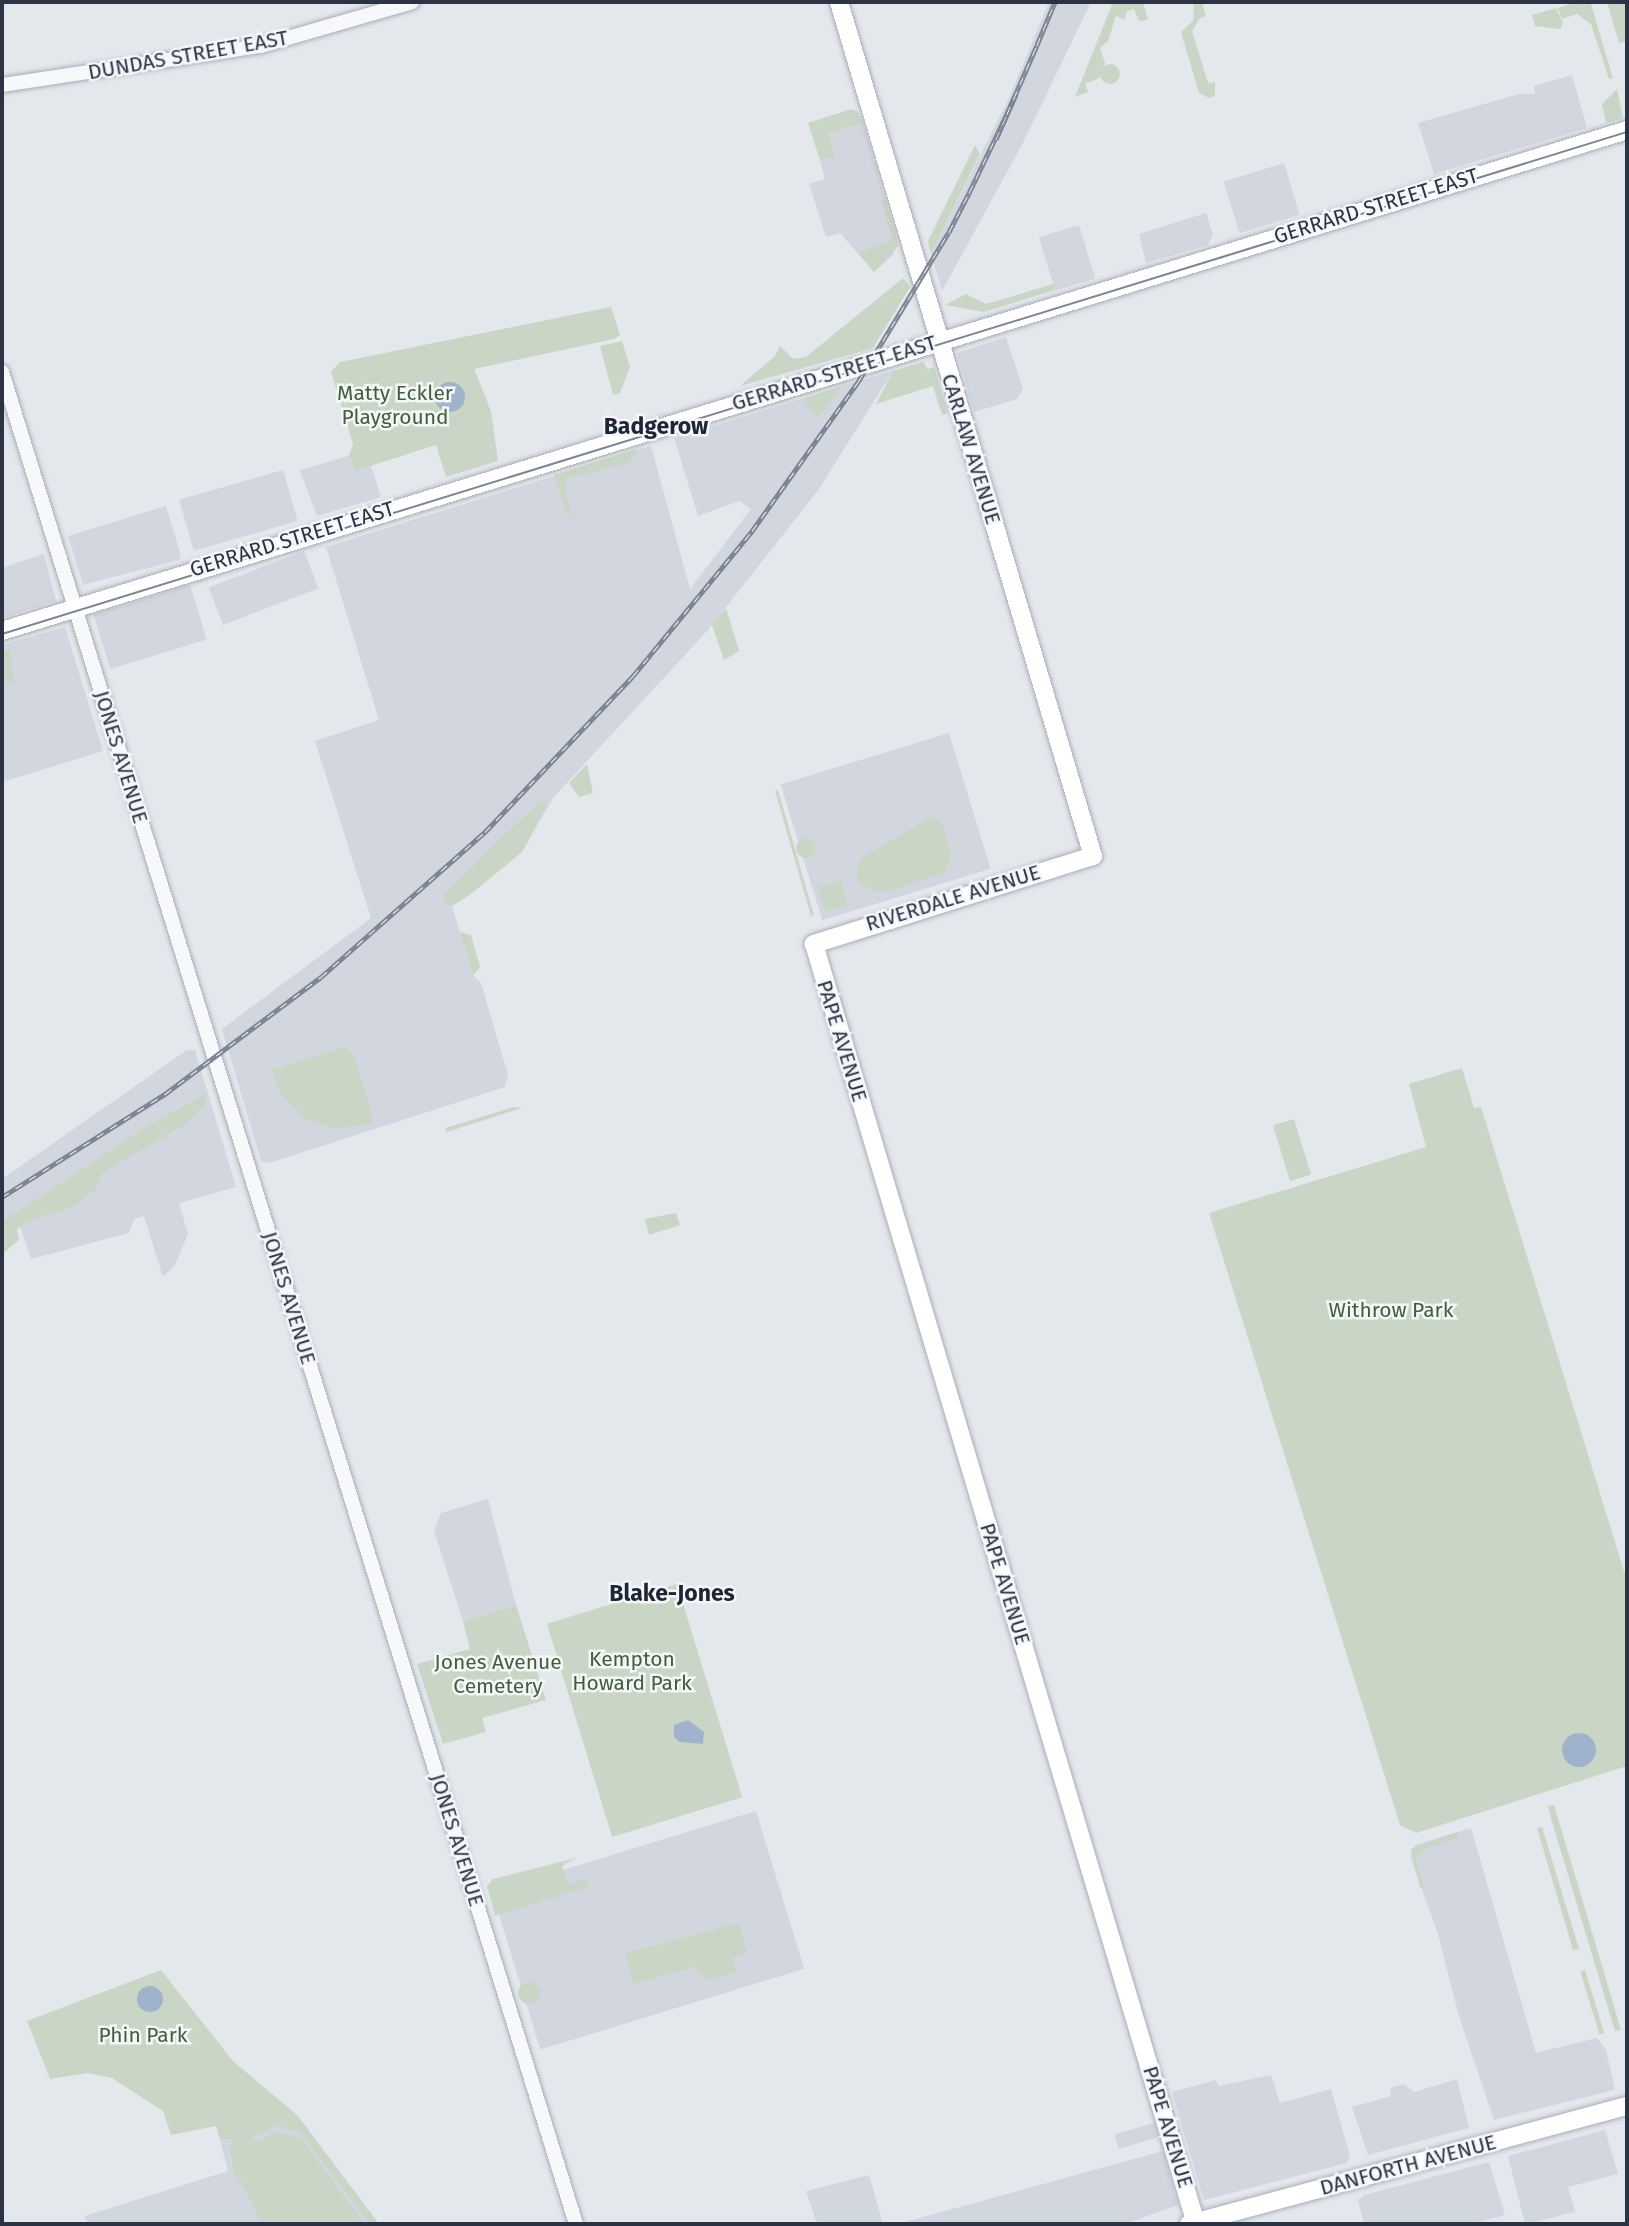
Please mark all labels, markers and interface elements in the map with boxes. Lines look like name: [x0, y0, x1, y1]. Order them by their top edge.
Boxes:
street label: DUNDAS STREET EAST: [86, 25, 290, 85]
street label: GERRARD STREET EAST: [1271, 163, 1481, 249]
street label: GERRARD STREET EAST: [729, 330, 939, 416]
street label: CARLAW AVENUE: [936, 371, 1006, 527]
park label: Matty Eckler Playground: [337, 380, 453, 430]
district label: Badgerow: [604, 412, 708, 440]
street label: GERRARD STREET EAST: [187, 496, 397, 582]
street label: JONES AVENUE: [89, 688, 153, 826]
street label: RIVERDALE AVENUE: [863, 859, 1043, 937]
street label: PAPE AVENUE: [812, 977, 872, 1105]
street label: JONES AVENUE: [257, 1229, 321, 1367]
park label: Withrow Park: [1329, 1297, 1453, 1323]
street label: PAPE AVENUE: [975, 1520, 1035, 1648]
district label: Blake-Jones: [609, 1579, 735, 1607]
park label: Kempton Howard Park: [572, 1646, 692, 1696]
park label: Jones Avenue Cemetery: [434, 1649, 562, 1699]
street label: JONES AVENUE: [425, 1771, 489, 1909]
park label: Phin Park: [98, 2022, 188, 2048]
street label: PAPE AVENUE: [1138, 2063, 1198, 2191]
street label: DANFORTH AVENUE: [1317, 2129, 1499, 2201]

